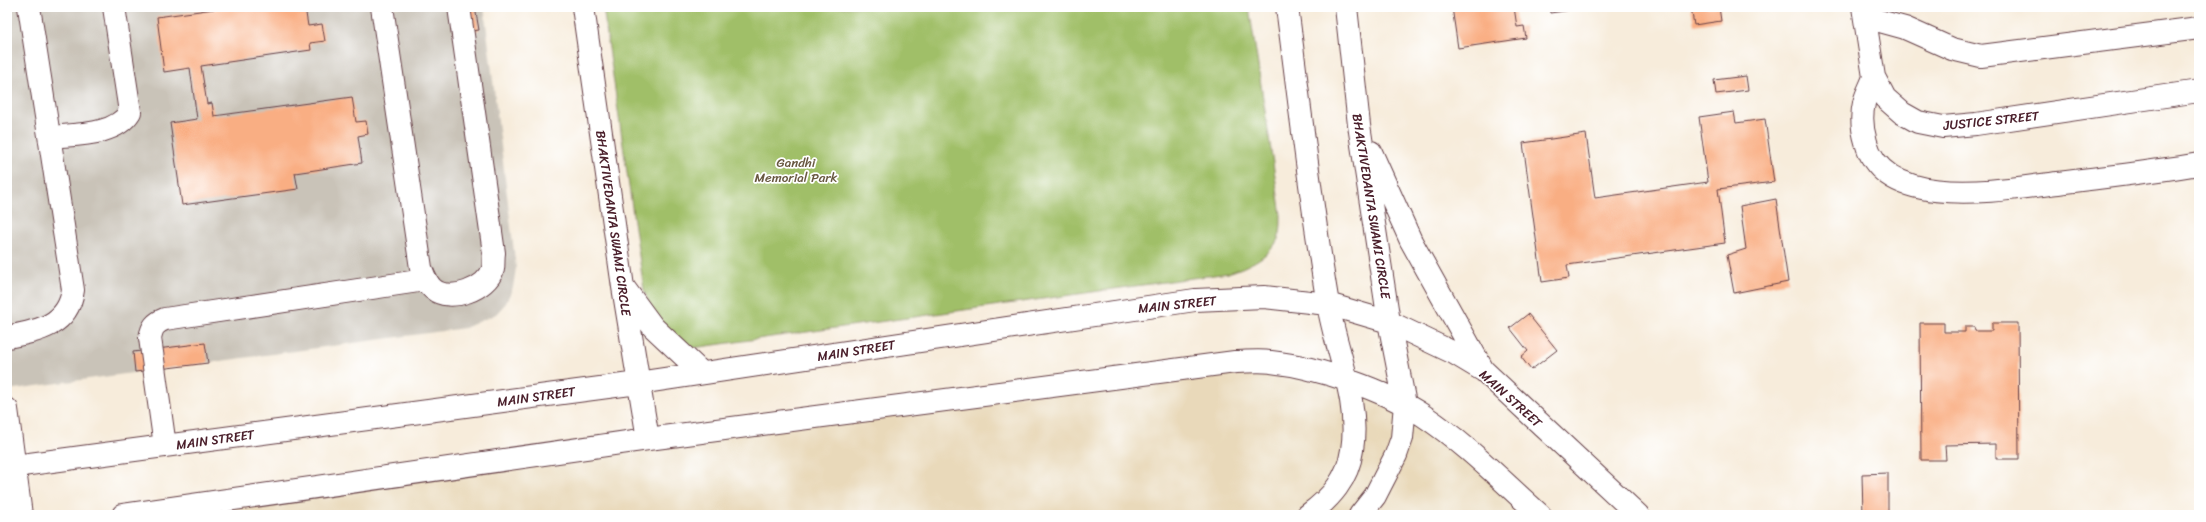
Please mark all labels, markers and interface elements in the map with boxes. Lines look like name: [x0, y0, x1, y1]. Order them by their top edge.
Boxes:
street label: JUSTICE STREET: [1941, 104, 2041, 137]
street label: BHAKTIVEDANTA SWAMI CIRCLE: [1345, 112, 1398, 301]
street label: BHAKTIVEDANTA SWAMI CIRCLE: [589, 129, 638, 318]
park label: Gandhi Memorial Park: [754, 151, 838, 189]
street label: MAIN STREET: [1137, 289, 1219, 320]
street label: MAIN STREET: [815, 333, 898, 368]
street label: MAIN STREET: [1474, 364, 1549, 434]
street label: MAIN STREET: [496, 379, 578, 413]
street label: MAIN STREET: [175, 422, 257, 456]

